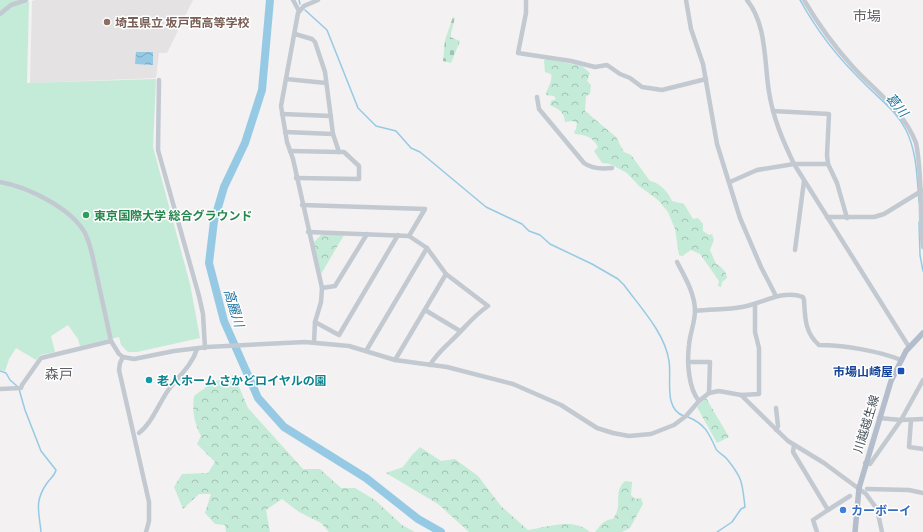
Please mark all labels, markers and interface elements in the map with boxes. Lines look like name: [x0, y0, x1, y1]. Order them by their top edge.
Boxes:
district label: 市場: [853, 7, 881, 25]
place label: 埼玉県立 坂戸西高等学校: [115, 15, 249, 30]
marker: 埼玉県立 坂戸西高等学校: [102, 17, 112, 27]
water label: 葛川: [882, 90, 913, 122]
place label: 東京国際大学 総合グラウンド: [94, 208, 252, 223]
marker: 東京国際大学 総合グラウンド: [81, 210, 91, 220]
water label: 高麗川: [220, 287, 248, 331]
place label: 市場山崎屋: [833, 364, 893, 379]
district label: 森戸: [45, 365, 73, 383]
marker: 市場山崎屋: [896, 366, 906, 376]
place label: 老人ホーム さかどロイヤルの園: [157, 373, 327, 388]
marker: 老人ホーム さかどロイヤルの園: [144, 375, 154, 385]
street label: 川越越生線: [850, 393, 882, 455]
place label: カーボーイ: [851, 503, 911, 518]
marker: カーボーイ: [838, 505, 848, 515]

